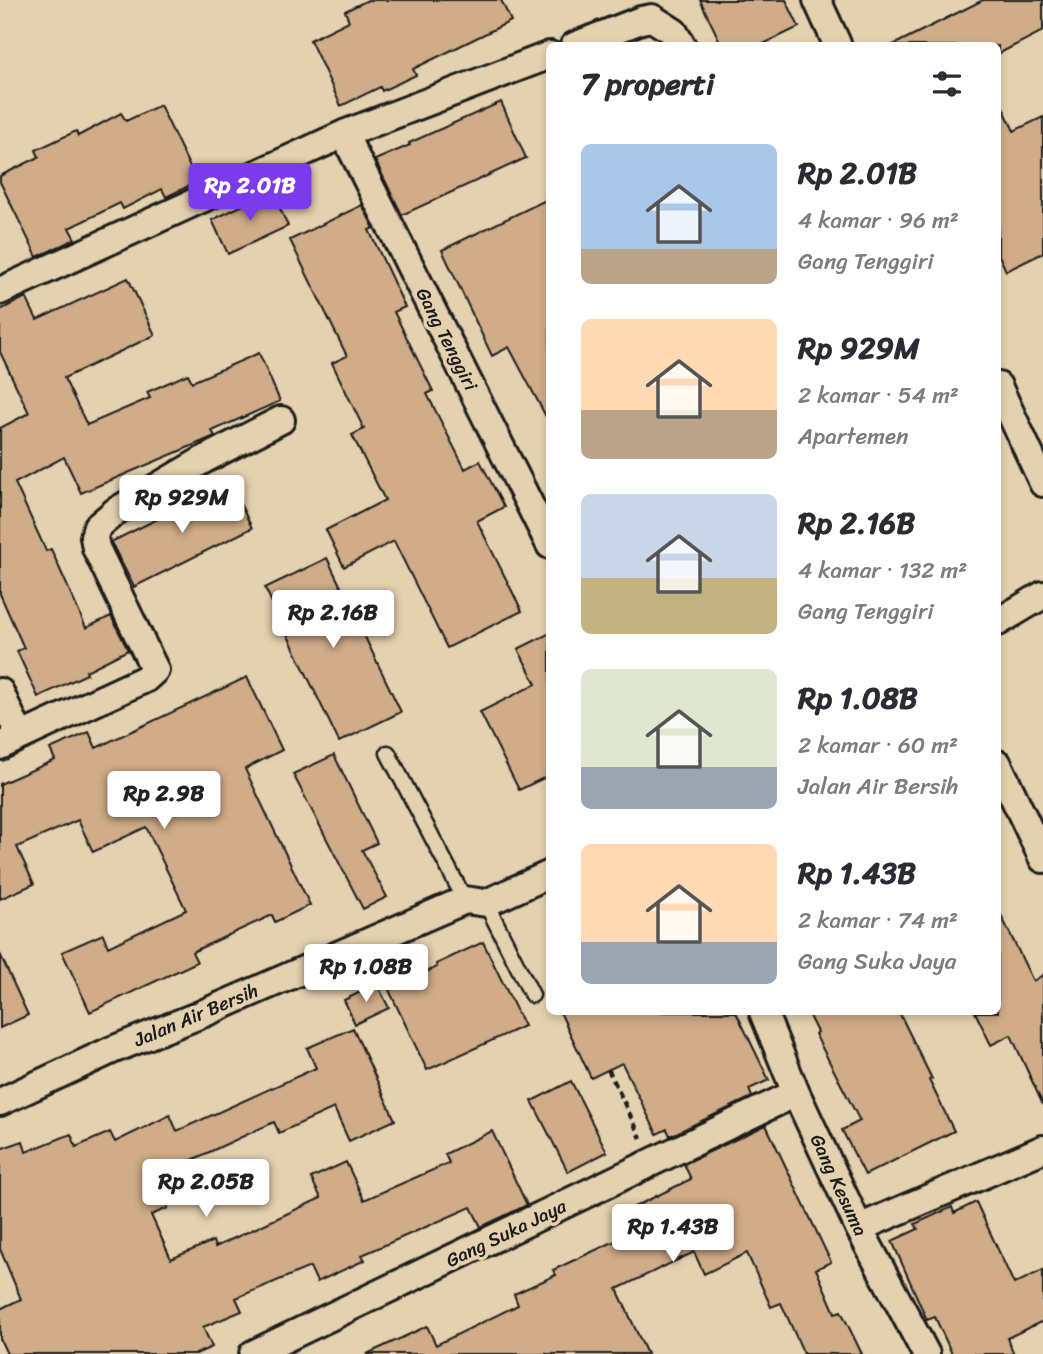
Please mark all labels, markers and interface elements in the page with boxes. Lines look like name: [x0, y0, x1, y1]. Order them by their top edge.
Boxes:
text: 7 properti: [581, 57, 714, 111]
icon: filters: [928, 65, 966, 103]
text: Rp 2.01B: [798, 146, 917, 200]
pin: Rp 2.01B: [178, 164, 322, 223]
text: Rp 2.01B: [204, 165, 296, 206]
icon: home: [637, 172, 721, 256]
text: 4 kamar · 96 m²: [798, 200, 959, 241]
text: Gang Tenggiri: [798, 241, 934, 282]
street label: Gang Tenggiri: [407, 282, 487, 397]
text: Rp 929M: [798, 321, 920, 375]
icon: home: [637, 347, 721, 431]
text: 2 kamar · 54 m²: [798, 375, 959, 416]
text: Apartemen: [798, 416, 908, 457]
pin: Rp 929M: [117, 476, 247, 535]
text: Rp 929M: [135, 477, 229, 518]
text: Rp 2.16B: [798, 496, 915, 550]
icon: home: [637, 522, 721, 606]
text: 4 kamar · 132 m²: [798, 550, 967, 591]
pin: Rp 2.16B: [261, 590, 405, 650]
text: Gang Tenggiri: [798, 591, 934, 632]
text: Rp 2.16B: [288, 592, 378, 633]
text: Rp 1.08B: [798, 671, 918, 725]
icon: home: [637, 697, 721, 781]
text: 2 kamar · 60 m²: [798, 725, 958, 766]
text: Jalan Air Bersih: [798, 766, 958, 807]
pin: Rp 2.9B: [99, 772, 229, 831]
text: Rp 2.9B: [123, 773, 205, 814]
text: Rp 1.43B: [798, 846, 916, 900]
icon: home: [637, 872, 721, 956]
text: 2 kamar · 74 m²: [798, 900, 958, 941]
text: Gang Suka Jaya: [798, 941, 956, 982]
pin: Rp 1.08B: [294, 944, 438, 1004]
text: Rp 1.08B: [320, 946, 412, 987]
street label: Jalan Air Bersih: [128, 974, 263, 1056]
street label: Gang Kesuma: [801, 1128, 877, 1242]
pin: Rp 2.05B: [134, 1160, 278, 1219]
text: Rp 2.05B: [158, 1161, 254, 1202]
street label: Gang Suka Jaya: [440, 1189, 572, 1276]
pin: Rp 1.43B: [601, 1204, 745, 1264]
text: Rp 1.43B: [628, 1206, 718, 1247]

